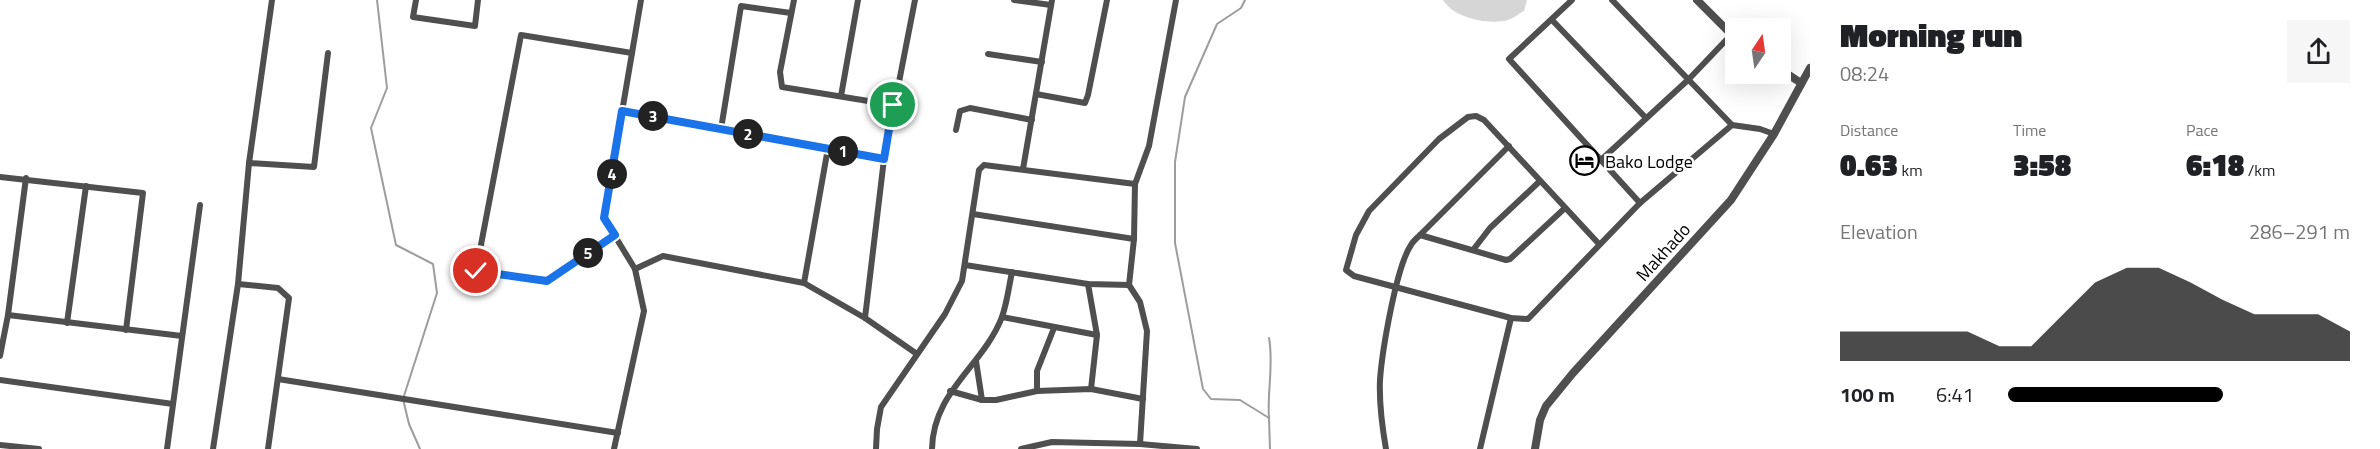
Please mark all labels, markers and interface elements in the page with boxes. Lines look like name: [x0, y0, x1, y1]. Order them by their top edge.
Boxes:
text: Morning run: [1840, 10, 2022, 60]
north arrow: [1725, 18, 1791, 84]
map controls: [1725, 18, 1791, 84]
button: share: [2287, 20, 2350, 83]
text: 08:24: [1840, 58, 1889, 89]
pin: [867, 79, 918, 130]
icon: arrive: [876, 88, 909, 121]
pin: 3: [638, 101, 668, 131]
text: 3: [649, 104, 657, 128]
text: Distance: [1840, 118, 1898, 142]
text: Time: [2013, 118, 2046, 142]
text: Pace: [2186, 118, 2218, 142]
pin: 2: [733, 119, 763, 149]
text: 2: [744, 122, 752, 146]
pin: 1: [828, 136, 858, 166]
text: 1: [839, 139, 847, 163]
text: 0.63: [1840, 142, 1898, 188]
text: 3:58: [2013, 142, 2071, 188]
text: 6:18: [2186, 142, 2244, 188]
hotel icon: Bako Lodge: [1568, 145, 1600, 177]
place label: Bako Lodge: [1605, 148, 1693, 175]
text: km: [1898, 158, 1923, 182]
text: /km: [2244, 158, 2275, 182]
pin: 4: [597, 159, 627, 189]
text: 4: [608, 162, 616, 186]
text: Elevation: [1840, 216, 1918, 247]
text: 286–291 m: [2249, 216, 2350, 247]
street label: Makhado: [1629, 217, 1697, 287]
pin: 5: [573, 238, 603, 268]
text: 5: [584, 241, 592, 265]
pin: [450, 245, 501, 296]
icon: check: [459, 254, 492, 287]
text: 100 m: [1840, 379, 1895, 410]
text: 6:41: [1936, 379, 1974, 410]

